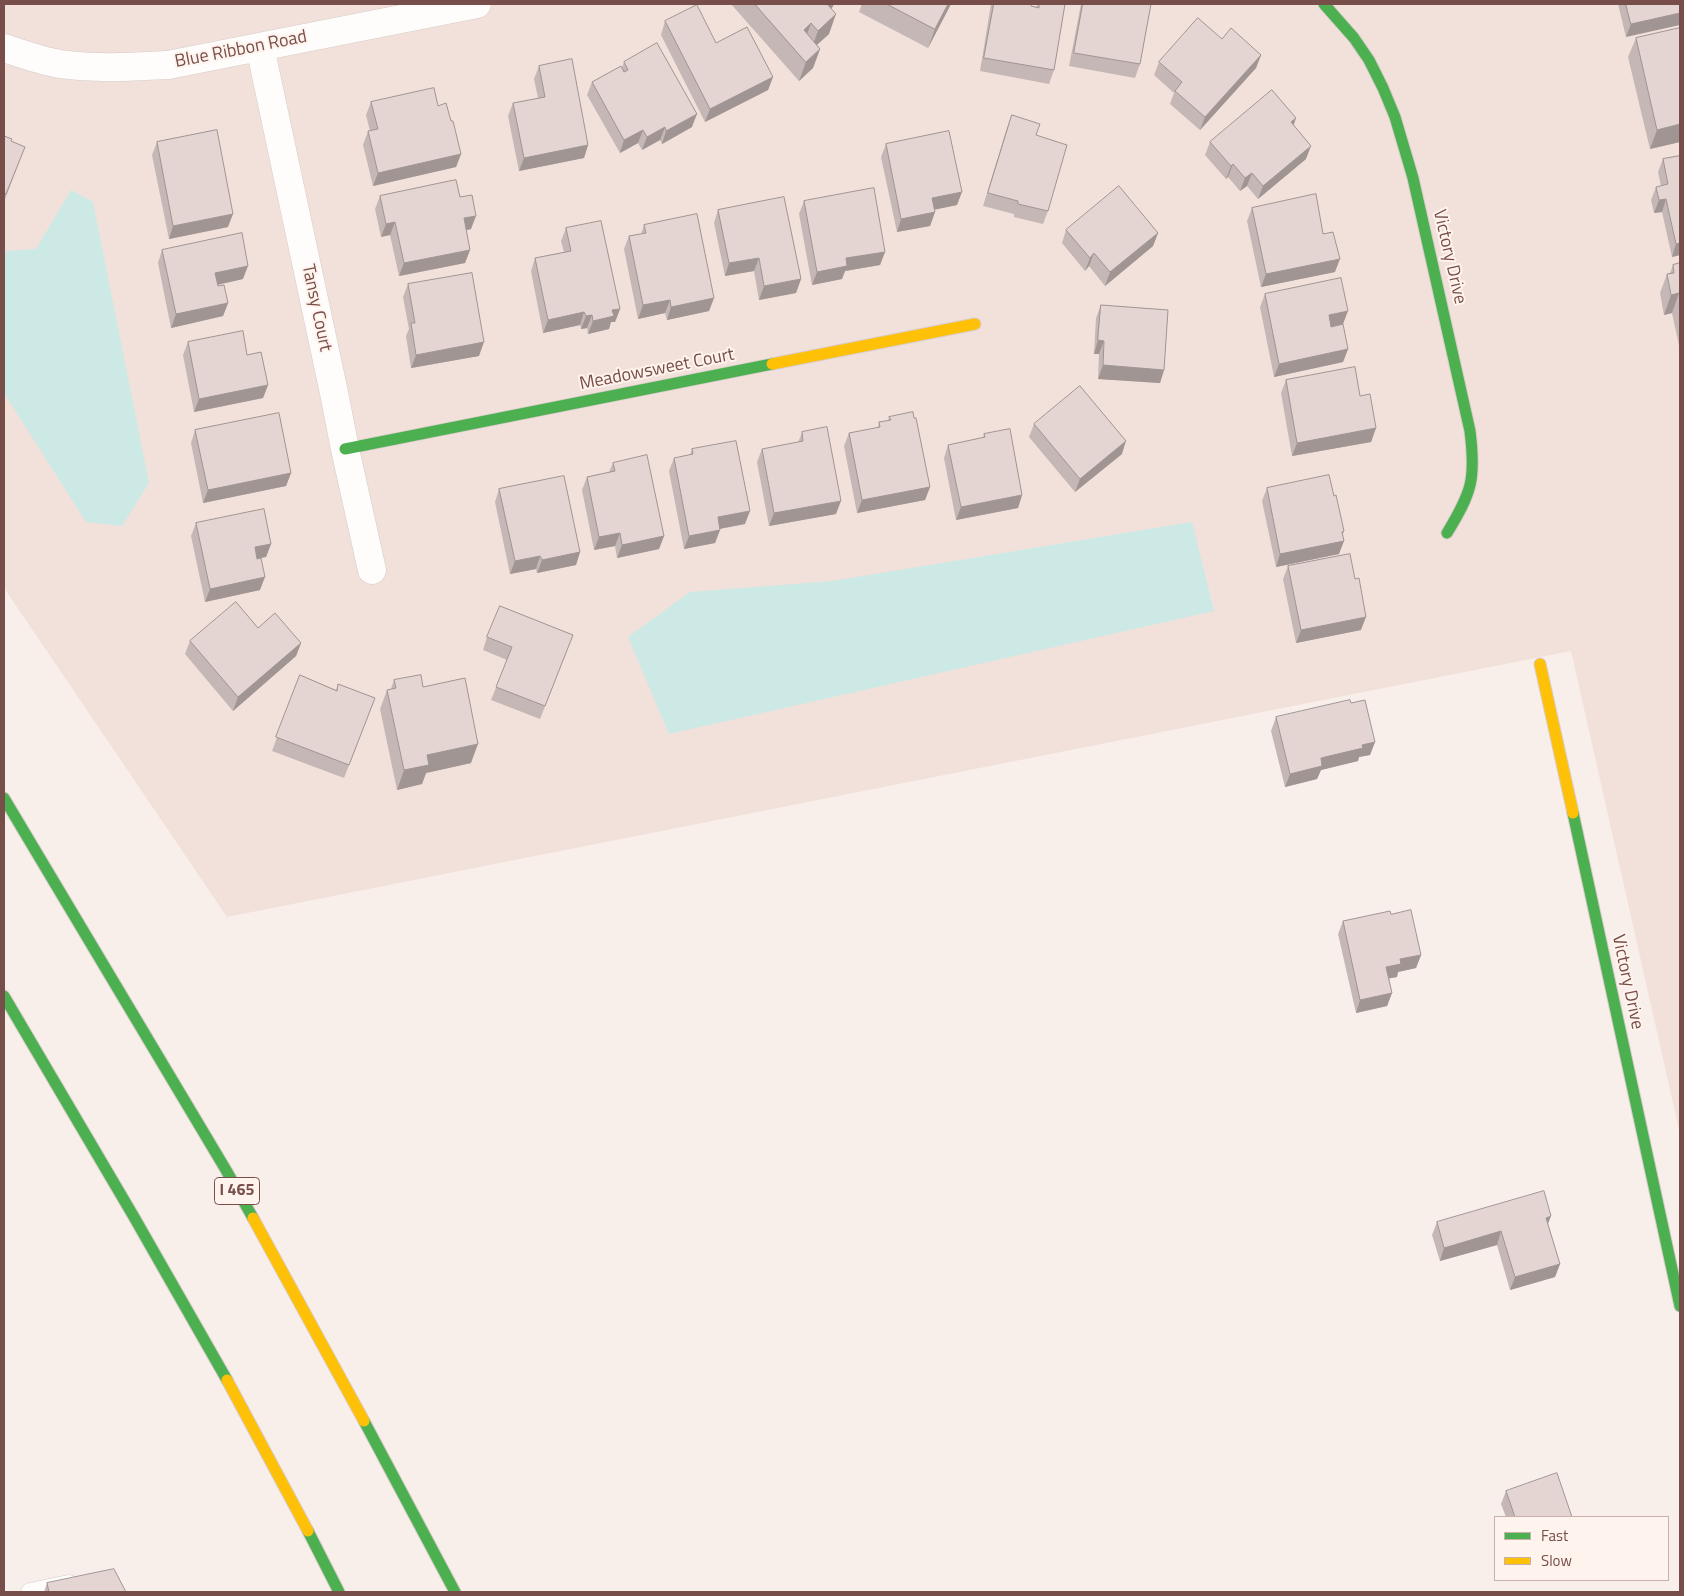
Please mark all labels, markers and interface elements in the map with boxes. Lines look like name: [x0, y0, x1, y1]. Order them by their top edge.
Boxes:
street label: Blue Ribbon Road: [173, 27, 309, 73]
street label: Victory Drive: [1428, 208, 1470, 306]
street label: Tansy Court: [296, 262, 336, 354]
street label: Meadowsweet Court: [578, 344, 736, 396]
street label: Victory Drive: [1606, 933, 1648, 1031]
road number: I 465: [214, 1178, 260, 1204]
legend: [1494, 1516, 1669, 1581]
text: Fast: [1541, 1524, 1568, 1547]
text: Slow: [1541, 1549, 1572, 1572]

